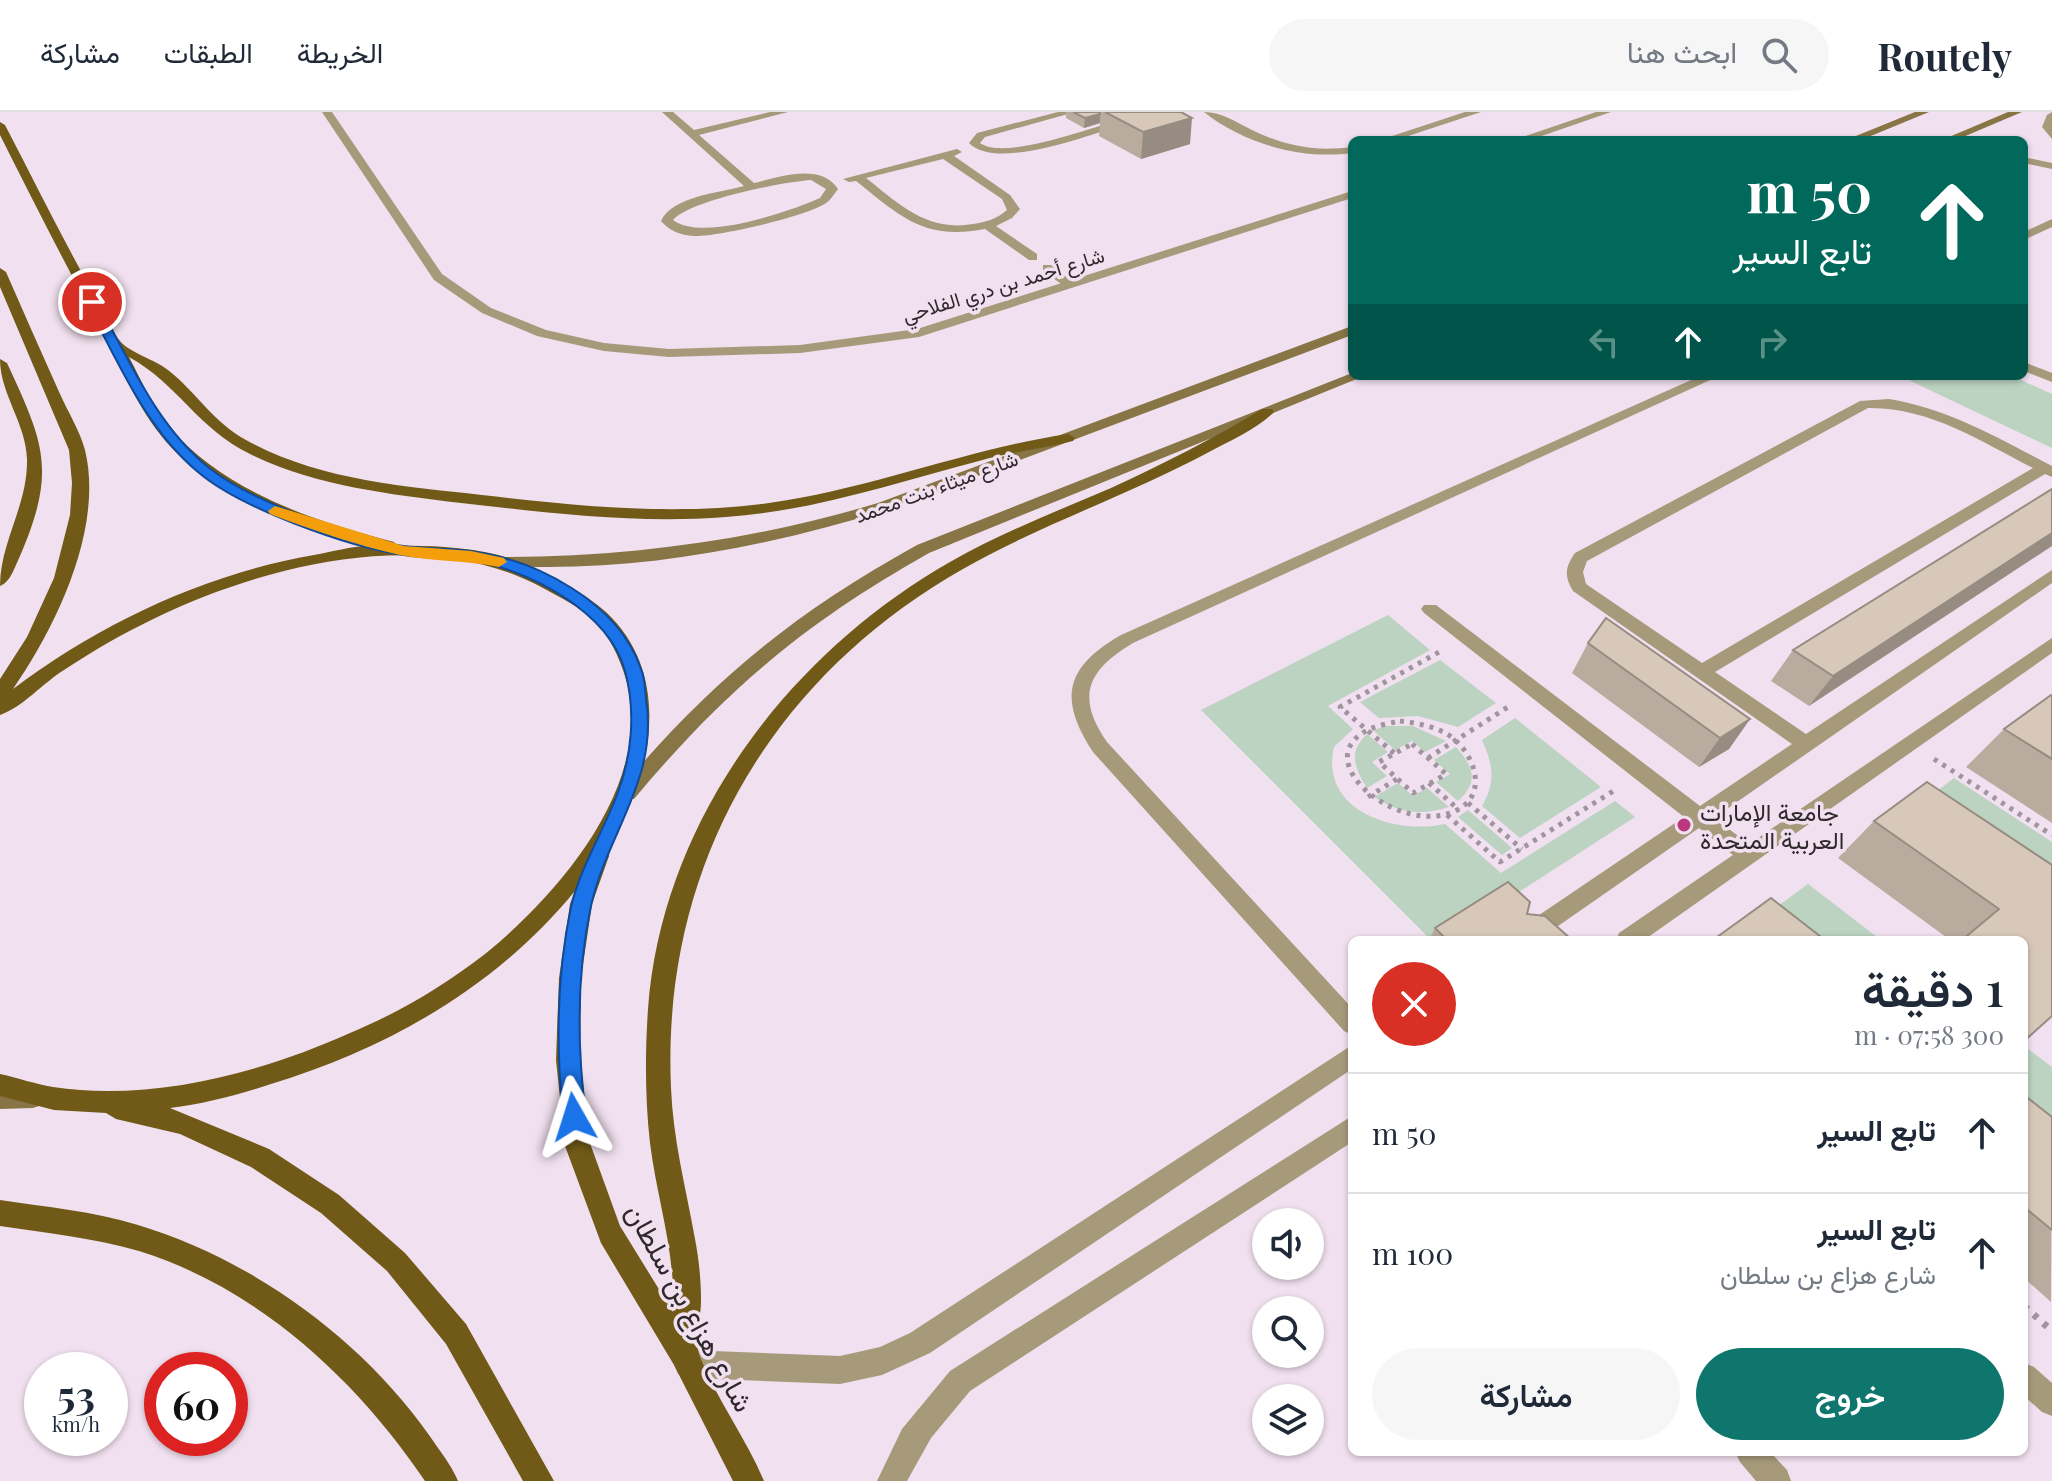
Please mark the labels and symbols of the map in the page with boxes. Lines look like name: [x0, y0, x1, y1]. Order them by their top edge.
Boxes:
street label: شارع أحمد بن دري الفلاحي: [899, 240, 1109, 332]
pin: [58, 268, 126, 336]
street label: شارع ميثاء بنت محمد: [851, 444, 1022, 530]
place label: جامعة الإمارات العربية المتحدة: [1700, 795, 1844, 856]
marker: جامعة الإمارات العربية المتحدة: [1675, 816, 1693, 834]
position arrow: [532, 1075, 616, 1159]
street label: شارع هزاع بن سلطان: [617, 1196, 764, 1419]
speed limit sign: 60: [144, 1352, 248, 1456]

